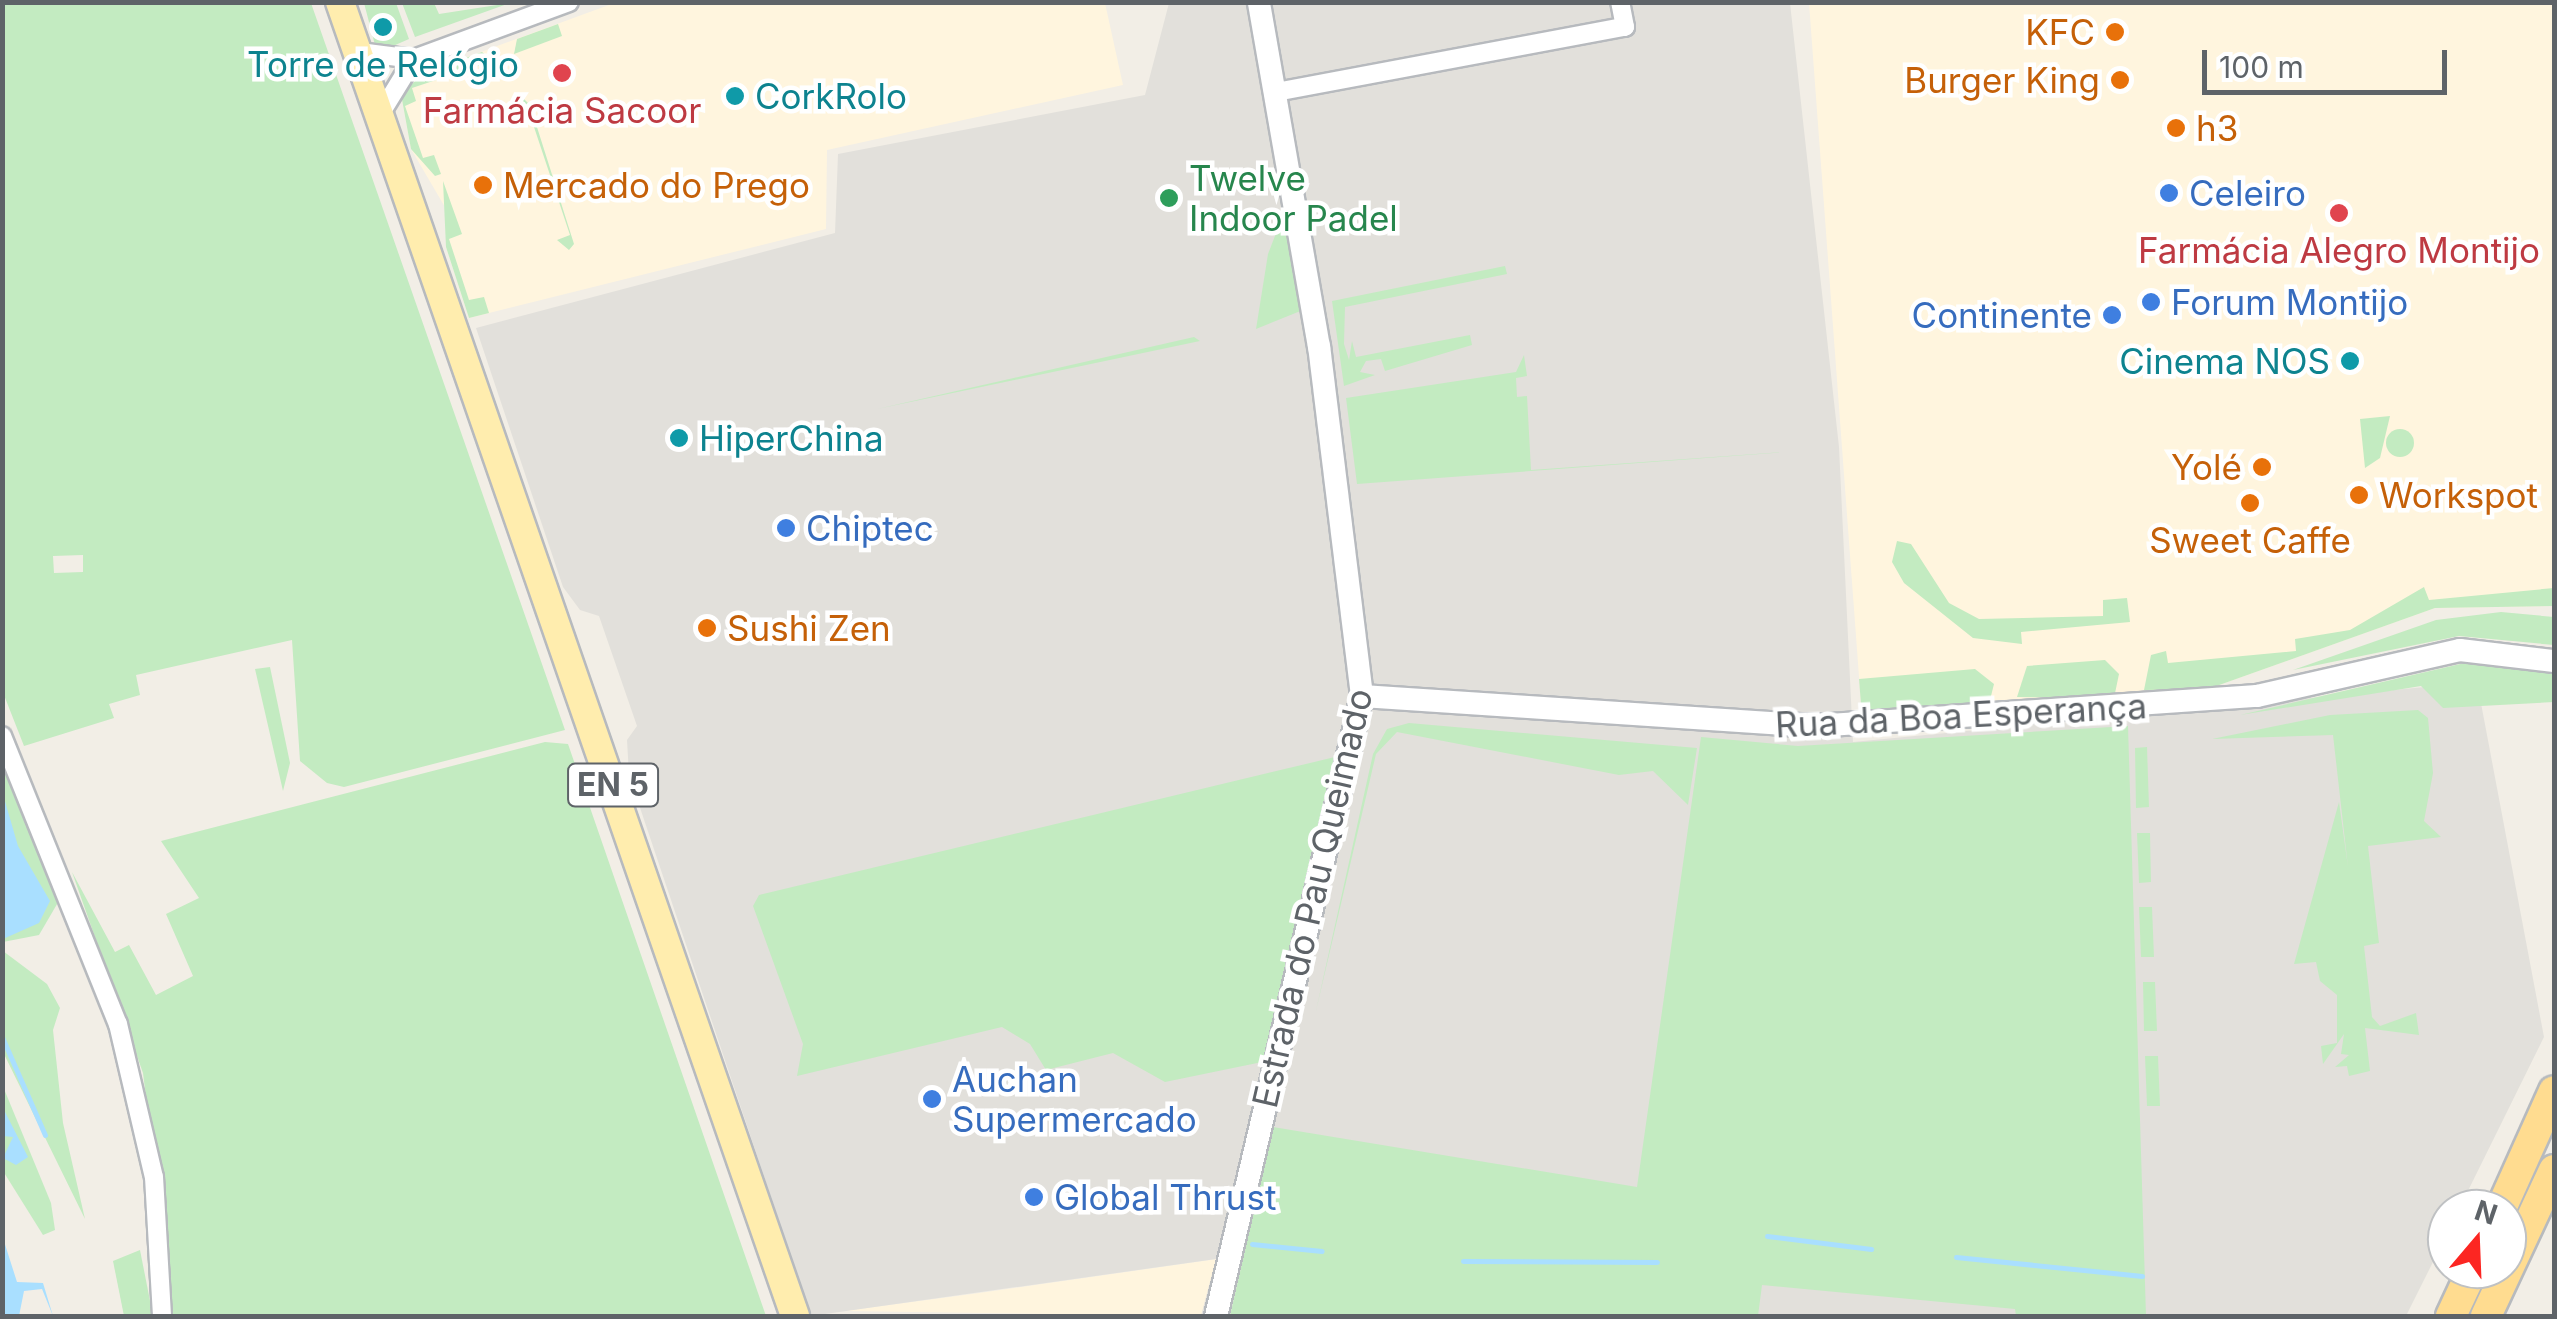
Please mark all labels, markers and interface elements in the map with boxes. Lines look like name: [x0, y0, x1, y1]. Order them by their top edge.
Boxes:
place label: KFC: [2025, 11, 2095, 53]
marker: Torre de Relógio: [372, 16, 394, 38]
marker: KFC: [2104, 21, 2126, 43]
scale bar: [2207, 30, 2452, 92]
place label: Torre de Relógio: [247, 43, 519, 85]
text: 100 m: [2219, 49, 2304, 85]
place label: Burger King: [1904, 59, 2100, 101]
marker: Farmácia Sacoor: [551, 62, 573, 84]
marker: Burger King: [2109, 69, 2131, 91]
place label: CorkRolo: [755, 75, 907, 117]
marker: CorkRolo: [724, 85, 746, 107]
place label: Farmácia Sacoor: [423, 89, 701, 131]
place label: h3: [2196, 107, 2238, 149]
marker: h3: [2165, 117, 2187, 139]
place label: Twelve Indoor Padel: [1189, 157, 1398, 239]
place label: Mercado do Prego: [503, 164, 810, 206]
place label: Celeiro: [2189, 172, 2306, 214]
marker: Mercado do Prego: [472, 174, 494, 196]
marker: Celeiro: [2158, 182, 2180, 204]
marker: Twelve Indoor Padel: [1158, 187, 1180, 209]
marker: Farmácia Alegro Montijo: [2328, 202, 2350, 224]
place label: Farmácia Alegro Montijo: [2138, 229, 2540, 271]
place label: Forum Montijo: [2171, 281, 2408, 323]
marker: Forum Montijo: [2140, 291, 2162, 313]
place label: Continente: [1912, 294, 2092, 336]
marker: Continente: [2101, 304, 2123, 326]
place label: Cinema NOS: [2119, 340, 2330, 382]
marker: Cinema NOS: [2339, 350, 2361, 372]
place label: HiperChina: [699, 417, 884, 459]
marker: HiperChina: [668, 427, 690, 449]
place label: Yolé: [2171, 446, 2242, 488]
marker: Yolé: [2251, 456, 2273, 478]
place label: Workspot: [2379, 474, 2538, 516]
marker: Workspot: [2348, 484, 2370, 506]
marker: Sweet Caffe: [2239, 492, 2261, 514]
place label: Chiptec: [806, 507, 934, 549]
marker: Chiptec: [775, 517, 797, 539]
place label: Sweet Caffe: [2149, 519, 2351, 561]
place label: Sushi Zen: [727, 607, 891, 649]
marker: Sushi Zen: [696, 617, 718, 639]
street label: Estrada do Pau Queimado: [1243, 684, 1381, 1112]
street label: Rua da Boa Esperança: [1774, 684, 2148, 746]
road number: EN 5: [566, 758, 660, 812]
place label: Auchan Supermercado: [952, 1058, 1197, 1140]
marker: Auchan Supermercado: [921, 1088, 943, 1110]
place label: Global Thrust: [1054, 1176, 1276, 1218]
marker: Global Thrust: [1023, 1186, 1045, 1208]
north arrow: [2427, 1189, 2527, 1289]
text: N: [2470, 1193, 2502, 1232]

